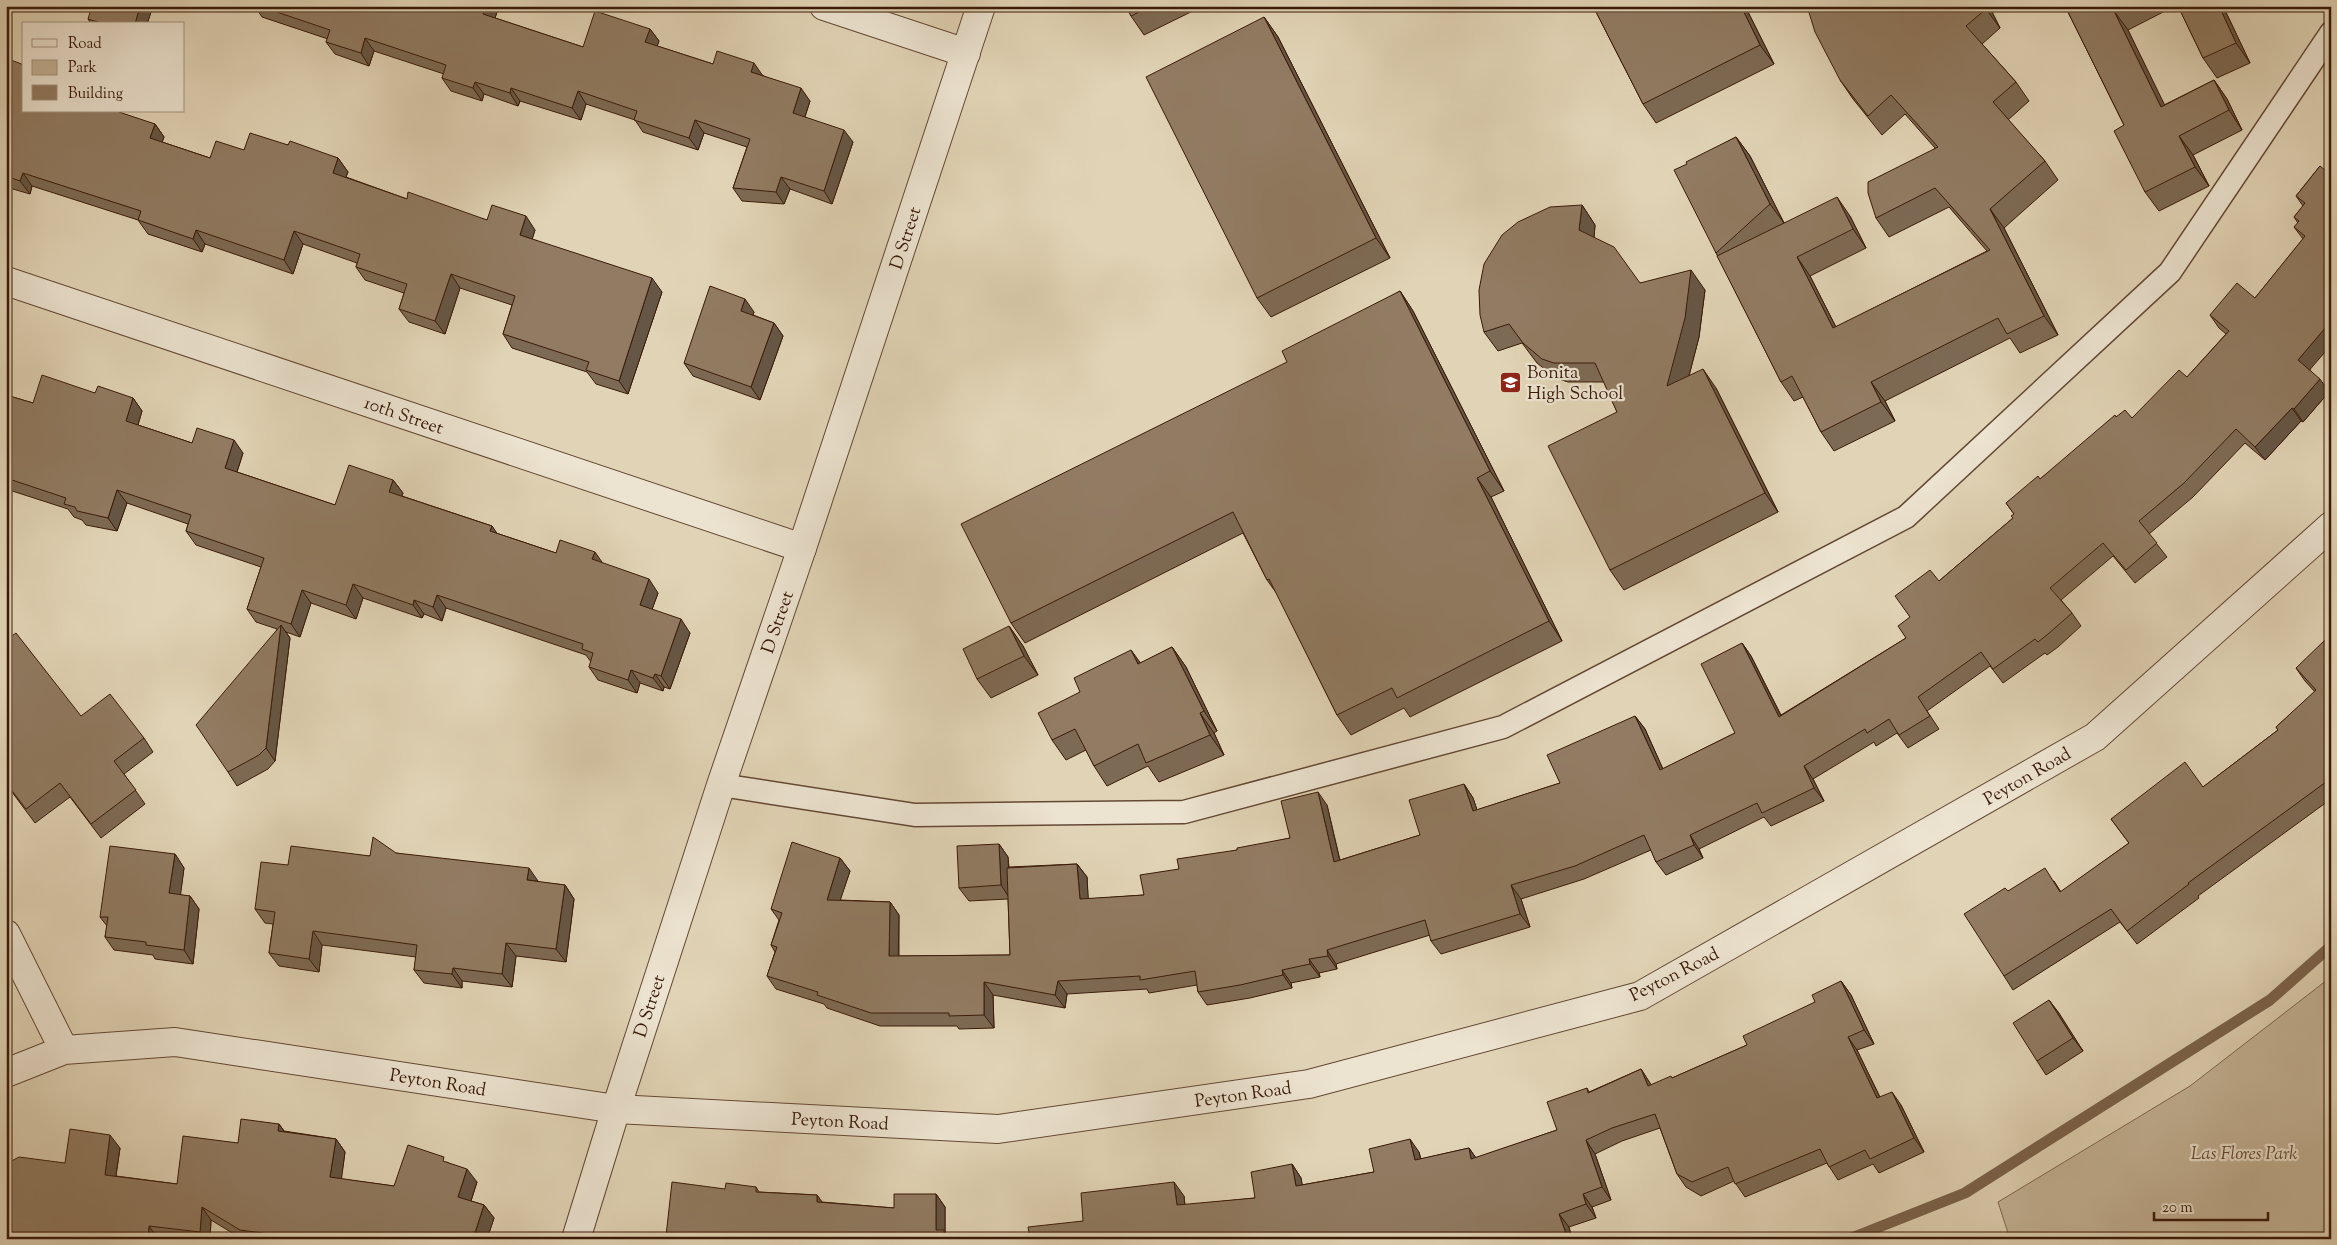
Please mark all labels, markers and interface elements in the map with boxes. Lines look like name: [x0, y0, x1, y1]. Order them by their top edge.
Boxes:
legend: [22, 22, 185, 112]
text: Road: [68, 34, 102, 55]
text: Park: [68, 58, 97, 79]
text: Building: [68, 84, 123, 105]
street label: D Street: [885, 204, 929, 273]
place label: Bonita High School: [1527, 361, 1623, 408]
school or university icon: Bonita High School: [1499, 370, 1523, 394]
street label: 10th Street: [360, 391, 447, 443]
street label: D Street: [756, 588, 802, 657]
street label: Peyton Road: [1979, 742, 2077, 813]
street label: Peyton Road: [1626, 942, 1724, 1009]
street label: D Street: [629, 972, 673, 1041]
street label: Peyton Road: [388, 1064, 488, 1104]
street label: Peyton Road: [1193, 1076, 1293, 1116]
street label: Peyton Road: [791, 1107, 889, 1139]
park label: Las Flores Park: [2191, 1142, 2297, 1168]
scale bar: [2154, 1190, 2268, 1222]
text: 20 m: [2162, 1198, 2193, 1219]

